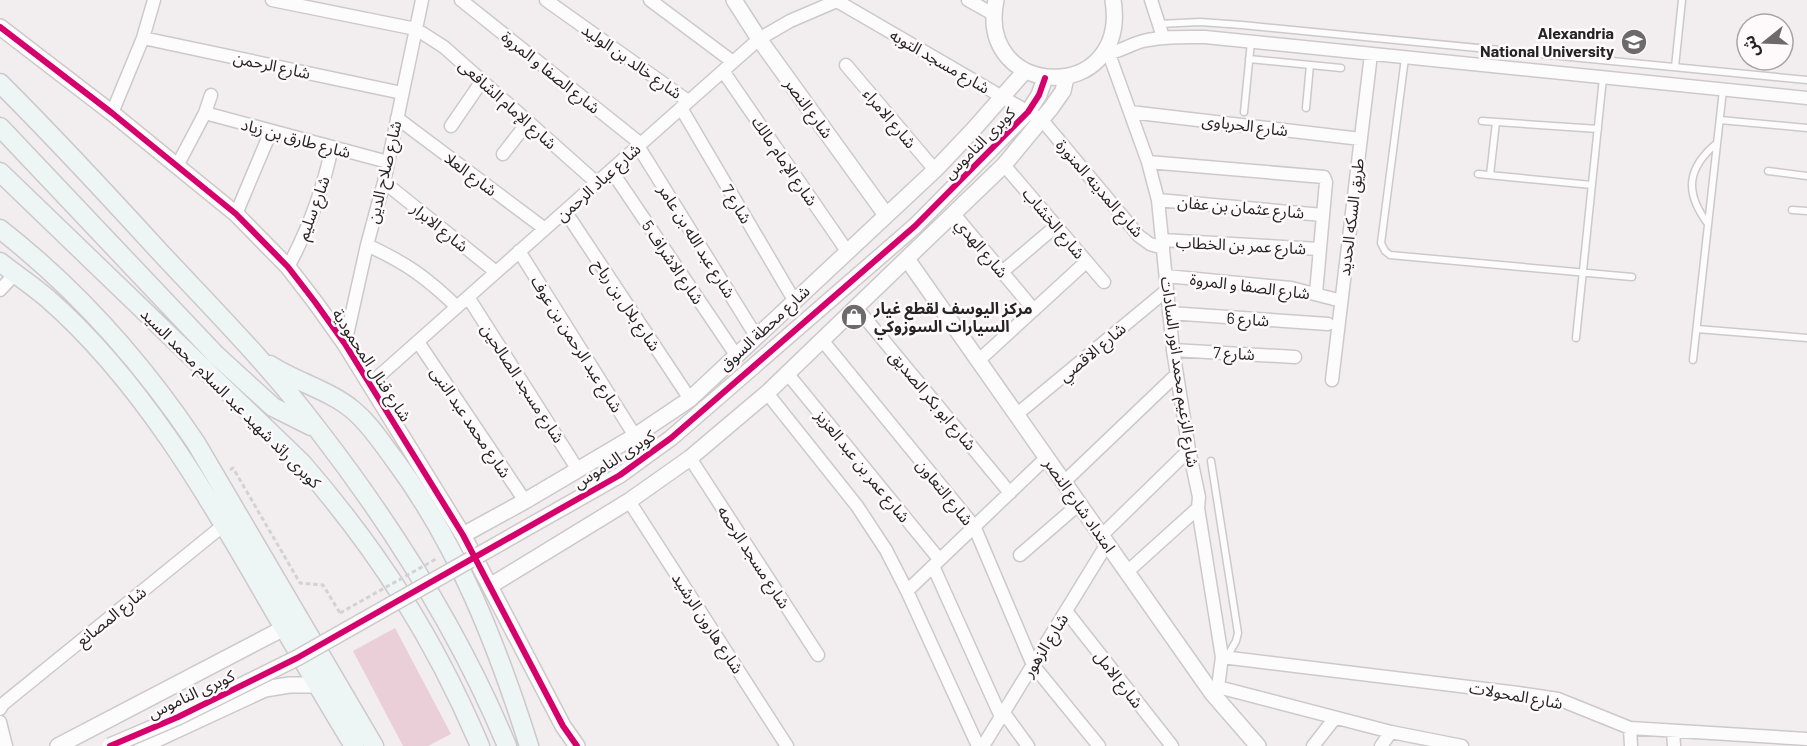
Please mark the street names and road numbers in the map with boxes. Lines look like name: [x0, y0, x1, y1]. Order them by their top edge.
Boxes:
street label: شارع خالد بن الوليد: [576, 19, 686, 105]
street label: شارع مسجد التوبه: [885, 24, 993, 100]
street label: شارع الصفا و المروة: [496, 26, 604, 120]
street label: شارع الرحمن: [231, 47, 312, 86]
street label: شارع الإمام الشافعى: [453, 55, 561, 155]
street label: شارع النصر: [778, 73, 837, 144]
street label: شارع الامراء: [857, 84, 921, 154]
street label: كوبرى الناموس: [939, 103, 1019, 183]
street label: شارع الحرباوى: [1200, 110, 1289, 143]
street label: شارع الإمام مالك: [745, 113, 822, 211]
street label: شارع طارق بن زياد: [238, 114, 353, 165]
street label: شارع صلاح الدين: [362, 119, 408, 226]
street label: شارع المدينه المنورة: [1050, 135, 1148, 243]
street label: شارع عباد الرحمن: [551, 139, 647, 228]
street label: شارع العلا: [439, 148, 501, 203]
street label: طريق السكه الحديد: [1334, 157, 1369, 277]
street label: شارع سليم: [292, 173, 337, 244]
street label: شارع عبد الله بن عامر: [651, 180, 740, 303]
street label: شارع 7: [715, 181, 756, 229]
street label: شارع الخشاب: [1016, 183, 1090, 265]
street label: شارع عثمان بن عفان: [1176, 191, 1305, 225]
street label: شارع الابرار: [405, 197, 472, 258]
street label: شارع الهدي: [949, 214, 1013, 284]
street label: شارع الاشراف 5: [635, 216, 708, 309]
street label: شارع عمر بن الخطاب: [1175, 232, 1307, 261]
street label: شارع بلال بن رباح: [586, 255, 665, 356]
street label: شارع الصفا و المروة: [1188, 269, 1311, 306]
street label: شارع عبد الرحمن بن عوف: [524, 272, 627, 418]
street label: شارع الزعيم محمد انور السادات: [1154, 275, 1203, 469]
street label: شارع محطة السوق: [714, 281, 816, 377]
street label: كوبرى رائد شهيد عبد السلام محمد السيد: [135, 304, 326, 495]
street label: شارع قنال المحمودية: [326, 305, 416, 427]
street label: شارع 6: [1226, 308, 1270, 333]
street label: شارع الاقصي: [1054, 318, 1132, 388]
street label: شارع مسجد الصالحين: [474, 320, 569, 448]
street label: شارع 7: [1212, 342, 1255, 367]
street label: شارع ابو بكر الصديق: [883, 346, 981, 456]
street label: شارع محمد عبد النبى: [424, 363, 516, 483]
street label: شارع عمر بن عبد العزيز: [809, 405, 914, 528]
street label: كوبرى الناموس: [569, 425, 659, 493]
street label: امتداد شارع النصر: [1037, 453, 1120, 558]
street label: شارع التعاون: [910, 455, 978, 531]
street label: شارع مسجد الرحمه: [711, 502, 795, 614]
street label: شارع هارون الرشيد: [665, 569, 748, 679]
street label: شارع المصانع: [72, 582, 152, 653]
street label: شارع الزهور: [1017, 610, 1075, 683]
street label: شارع الامل: [1088, 646, 1148, 714]
street label: كوبرى الناموس: [144, 665, 238, 723]
street label: شارع المحولات: [1467, 677, 1564, 716]

